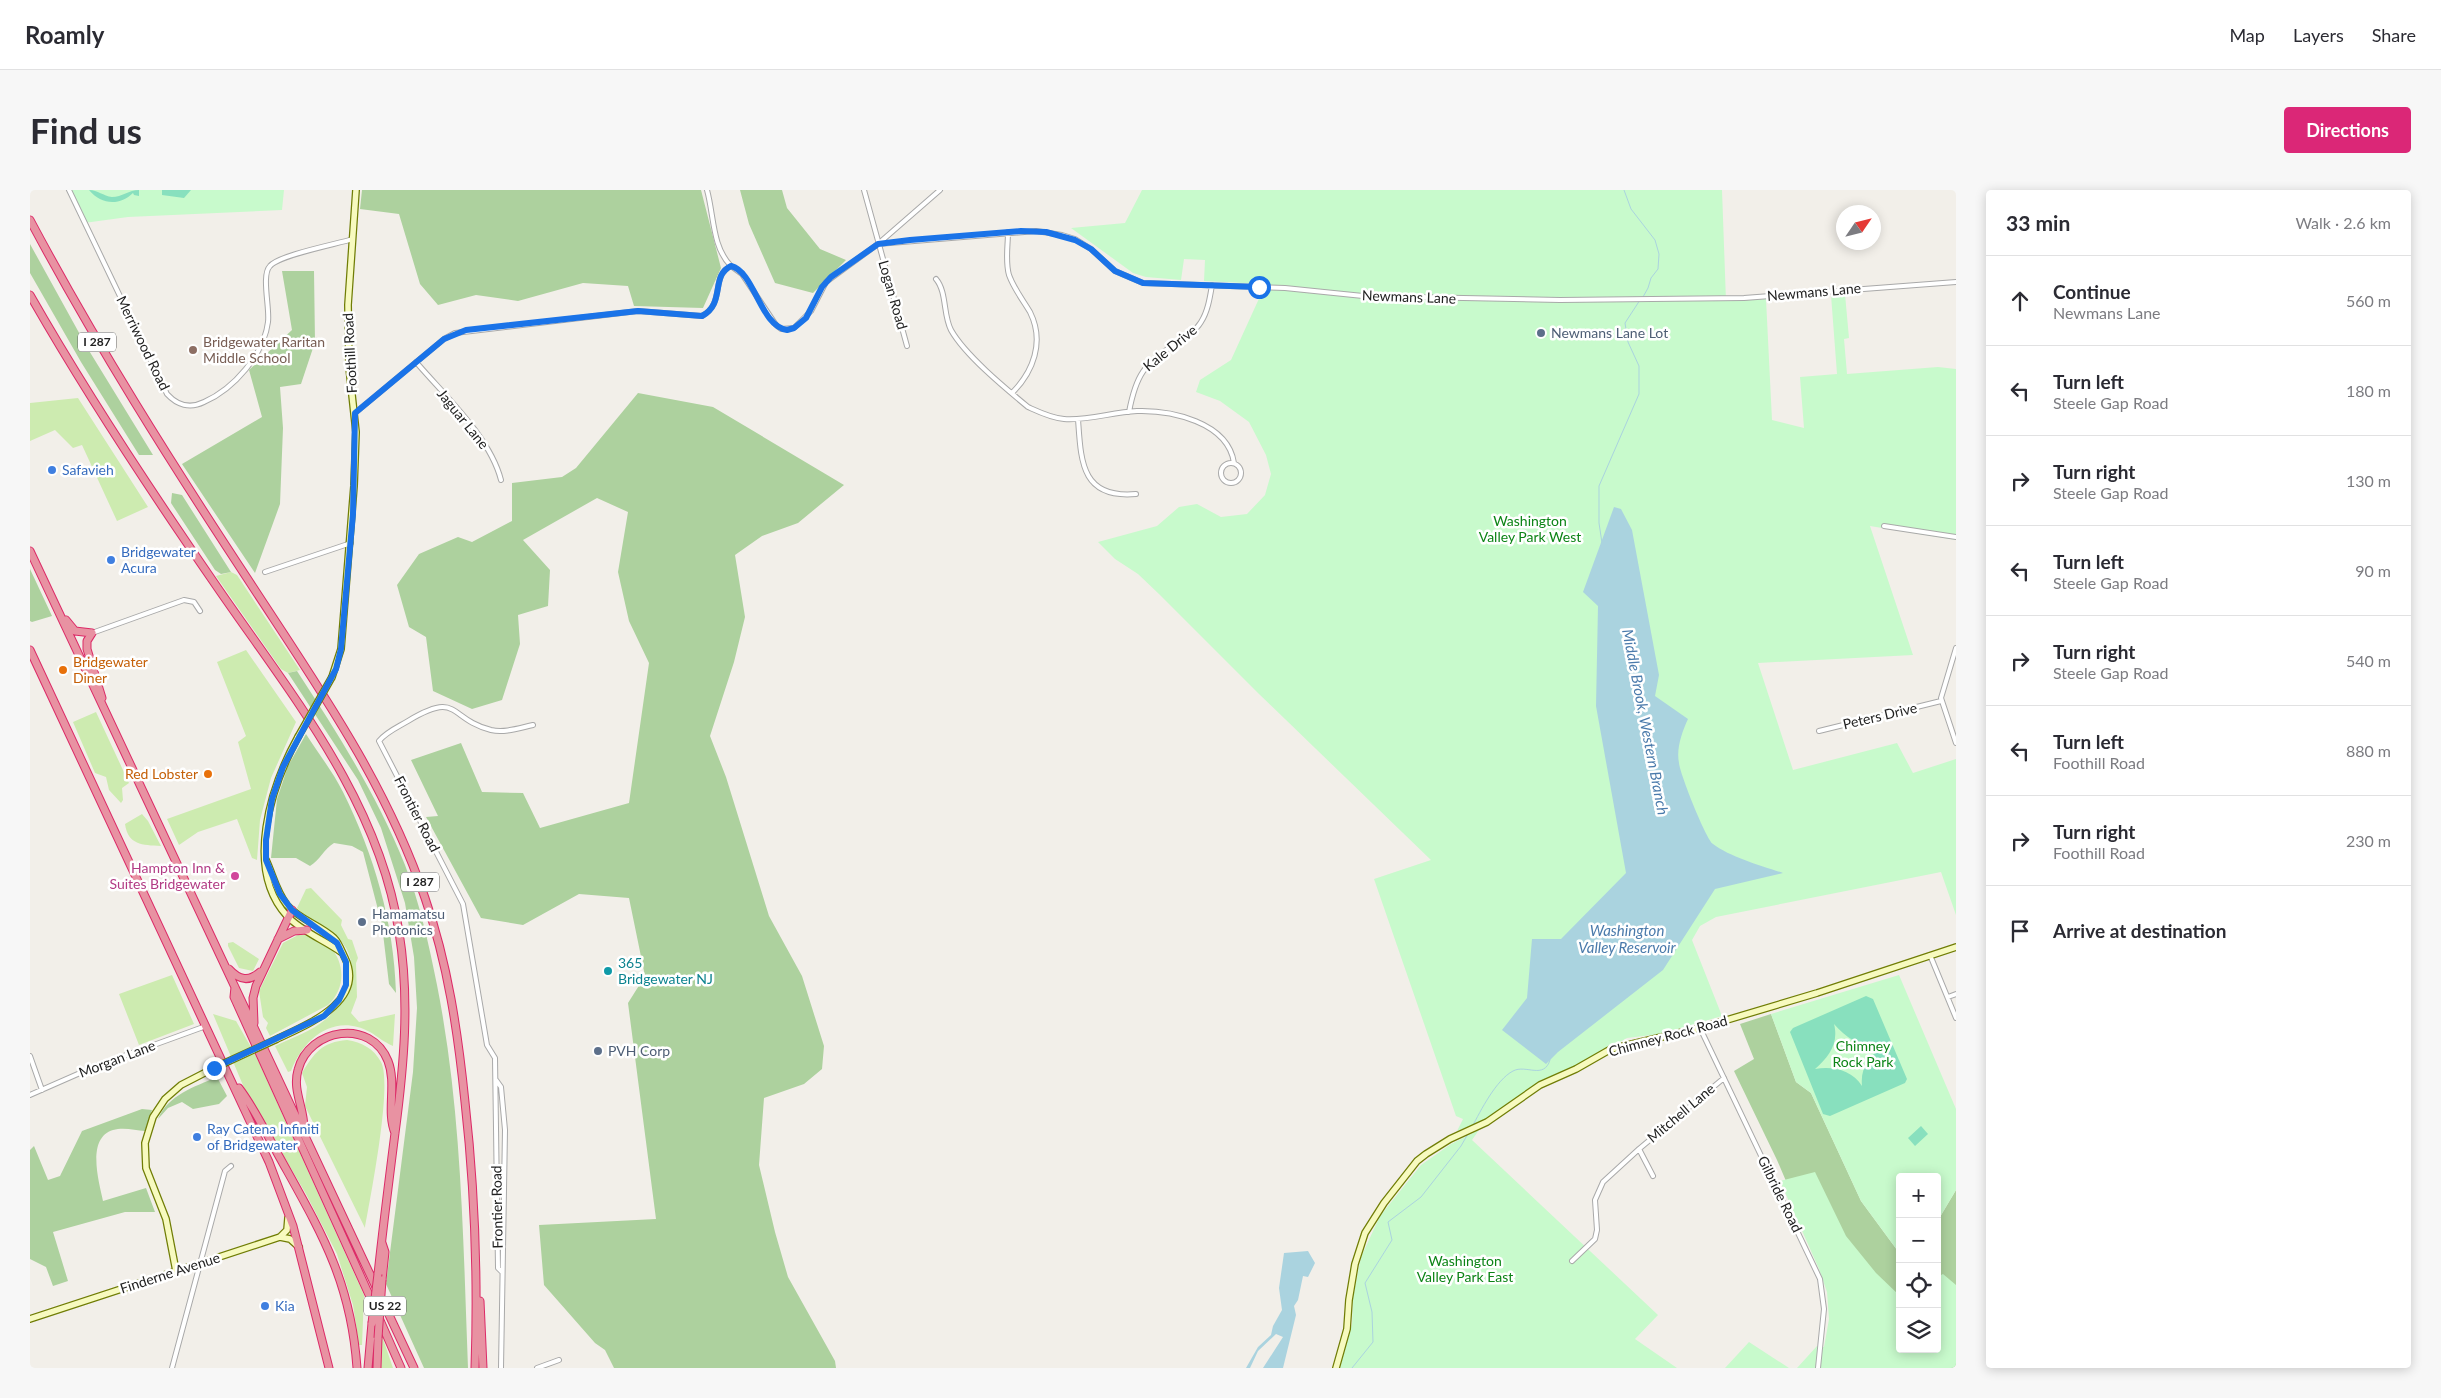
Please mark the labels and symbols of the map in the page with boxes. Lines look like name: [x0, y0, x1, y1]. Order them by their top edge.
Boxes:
north arrow: [1836, 205, 1881, 250]
street label: Logan Road: [875, 258, 911, 331]
route start: [1248, 276, 1271, 299]
street label: Newmans Lane: [1766, 279, 1862, 304]
street label: Newmans Lane: [1362, 286, 1456, 307]
street label: Merriwood Road: [113, 293, 174, 393]
street label: Foothill Road: [339, 312, 360, 394]
street label: Kale Drive: [1140, 321, 1200, 374]
place label: Newmans Lane Lot: [1551, 324, 1668, 341]
marker: Newmans Lane Lot: [1535, 327, 1547, 339]
road number: I 287: [78, 332, 116, 352]
place label: Bridgewater Raritan Middle School: [203, 333, 325, 366]
marker: Bridgewater Raritan Middle School: [187, 344, 199, 356]
street label: Jaguar Lane: [434, 385, 493, 452]
place label: Safavieh: [62, 461, 114, 478]
marker: Safavieh: [46, 464, 58, 476]
park label: Washington Valley Park West: [1479, 512, 1581, 545]
place label: Bridgewater Acura: [121, 543, 196, 576]
marker: Bridgewater Acura: [105, 554, 117, 566]
water label: Middle Brook, Western Branch: [1619, 627, 1673, 816]
place label: Bridgewater Diner: [73, 653, 148, 686]
marker: Bridgewater Diner: [57, 664, 69, 676]
street label: Peters Drive: [1841, 699, 1919, 732]
place label: Red Lobster: [125, 765, 198, 782]
marker: Red Lobster: [202, 768, 214, 780]
street label: Frontier Road: [391, 773, 444, 855]
place label: Hampton Inn & Suites Bridgewater: [109, 859, 225, 892]
marker: Hampton Inn & Suites Bridgewater: [229, 870, 241, 882]
road number: I 287: [401, 872, 439, 892]
place label: Hamamatsu Photonics: [372, 905, 445, 938]
marker: Hamamatsu Photonics: [356, 916, 368, 928]
water label: Washington Valley Reservoir: [1578, 921, 1677, 956]
place label: 365 Bridgewater NJ: [618, 954, 713, 987]
marker: 365 Bridgewater NJ: [602, 965, 614, 977]
street label: Chimney Rock Road: [1607, 1011, 1729, 1060]
street label: Morgan Lane: [76, 1036, 158, 1081]
park label: Chimney Rock Park: [1833, 1037, 1894, 1070]
place label: PVH Corp: [608, 1042, 670, 1059]
marker: PVH Corp: [592, 1045, 604, 1057]
route end: [203, 1057, 226, 1080]
street label: Mitchell Lane: [1644, 1080, 1718, 1146]
place label: Ray Catena Infiniti of Bridgewater: [207, 1120, 319, 1153]
marker: Ray Catena Infiniti of Bridgewater: [191, 1131, 203, 1143]
street label: Gilbride Road: [1755, 1153, 1806, 1235]
street label: Frontier Road: [487, 1165, 506, 1249]
street label: Finderne Avenue: [118, 1248, 222, 1297]
park label: Washington Valley Park East: [1417, 1252, 1513, 1285]
road number: US 22: [364, 1296, 406, 1316]
place label: Kia: [275, 1297, 295, 1314]
marker: Kia: [259, 1300, 271, 1312]

